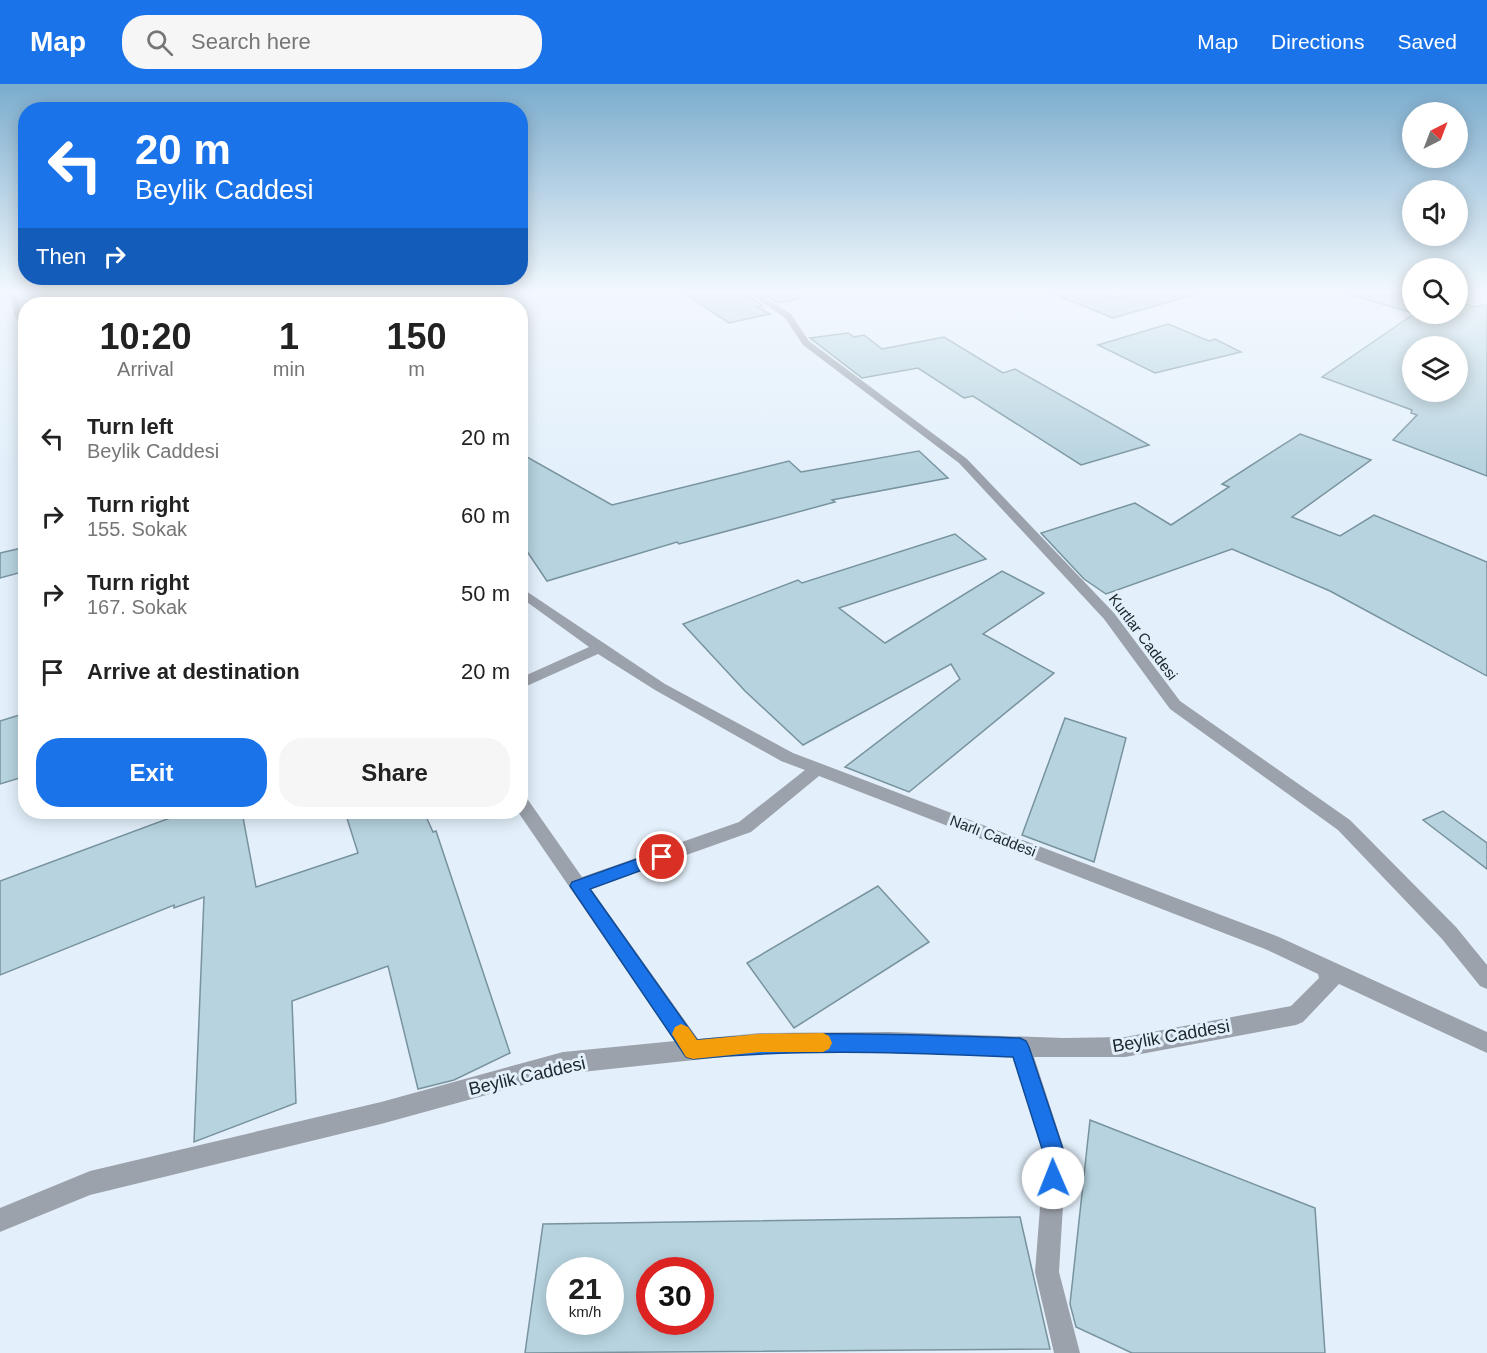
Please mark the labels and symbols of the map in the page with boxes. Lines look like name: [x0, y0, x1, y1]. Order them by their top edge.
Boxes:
north arrow: [1402, 102, 1468, 168]
street label: Kurtlar Caddesi: [1105, 590, 1181, 683]
street label: Narlı Caddesi: [948, 811, 1039, 860]
pin: [636, 831, 687, 882]
street label: Beylik Caddesi: [1111, 1016, 1231, 1056]
street label: Beylik Caddesi: [467, 1053, 587, 1099]
position arrow: [1021, 1146, 1085, 1210]
speed limit sign: 30: [636, 1257, 714, 1335]

